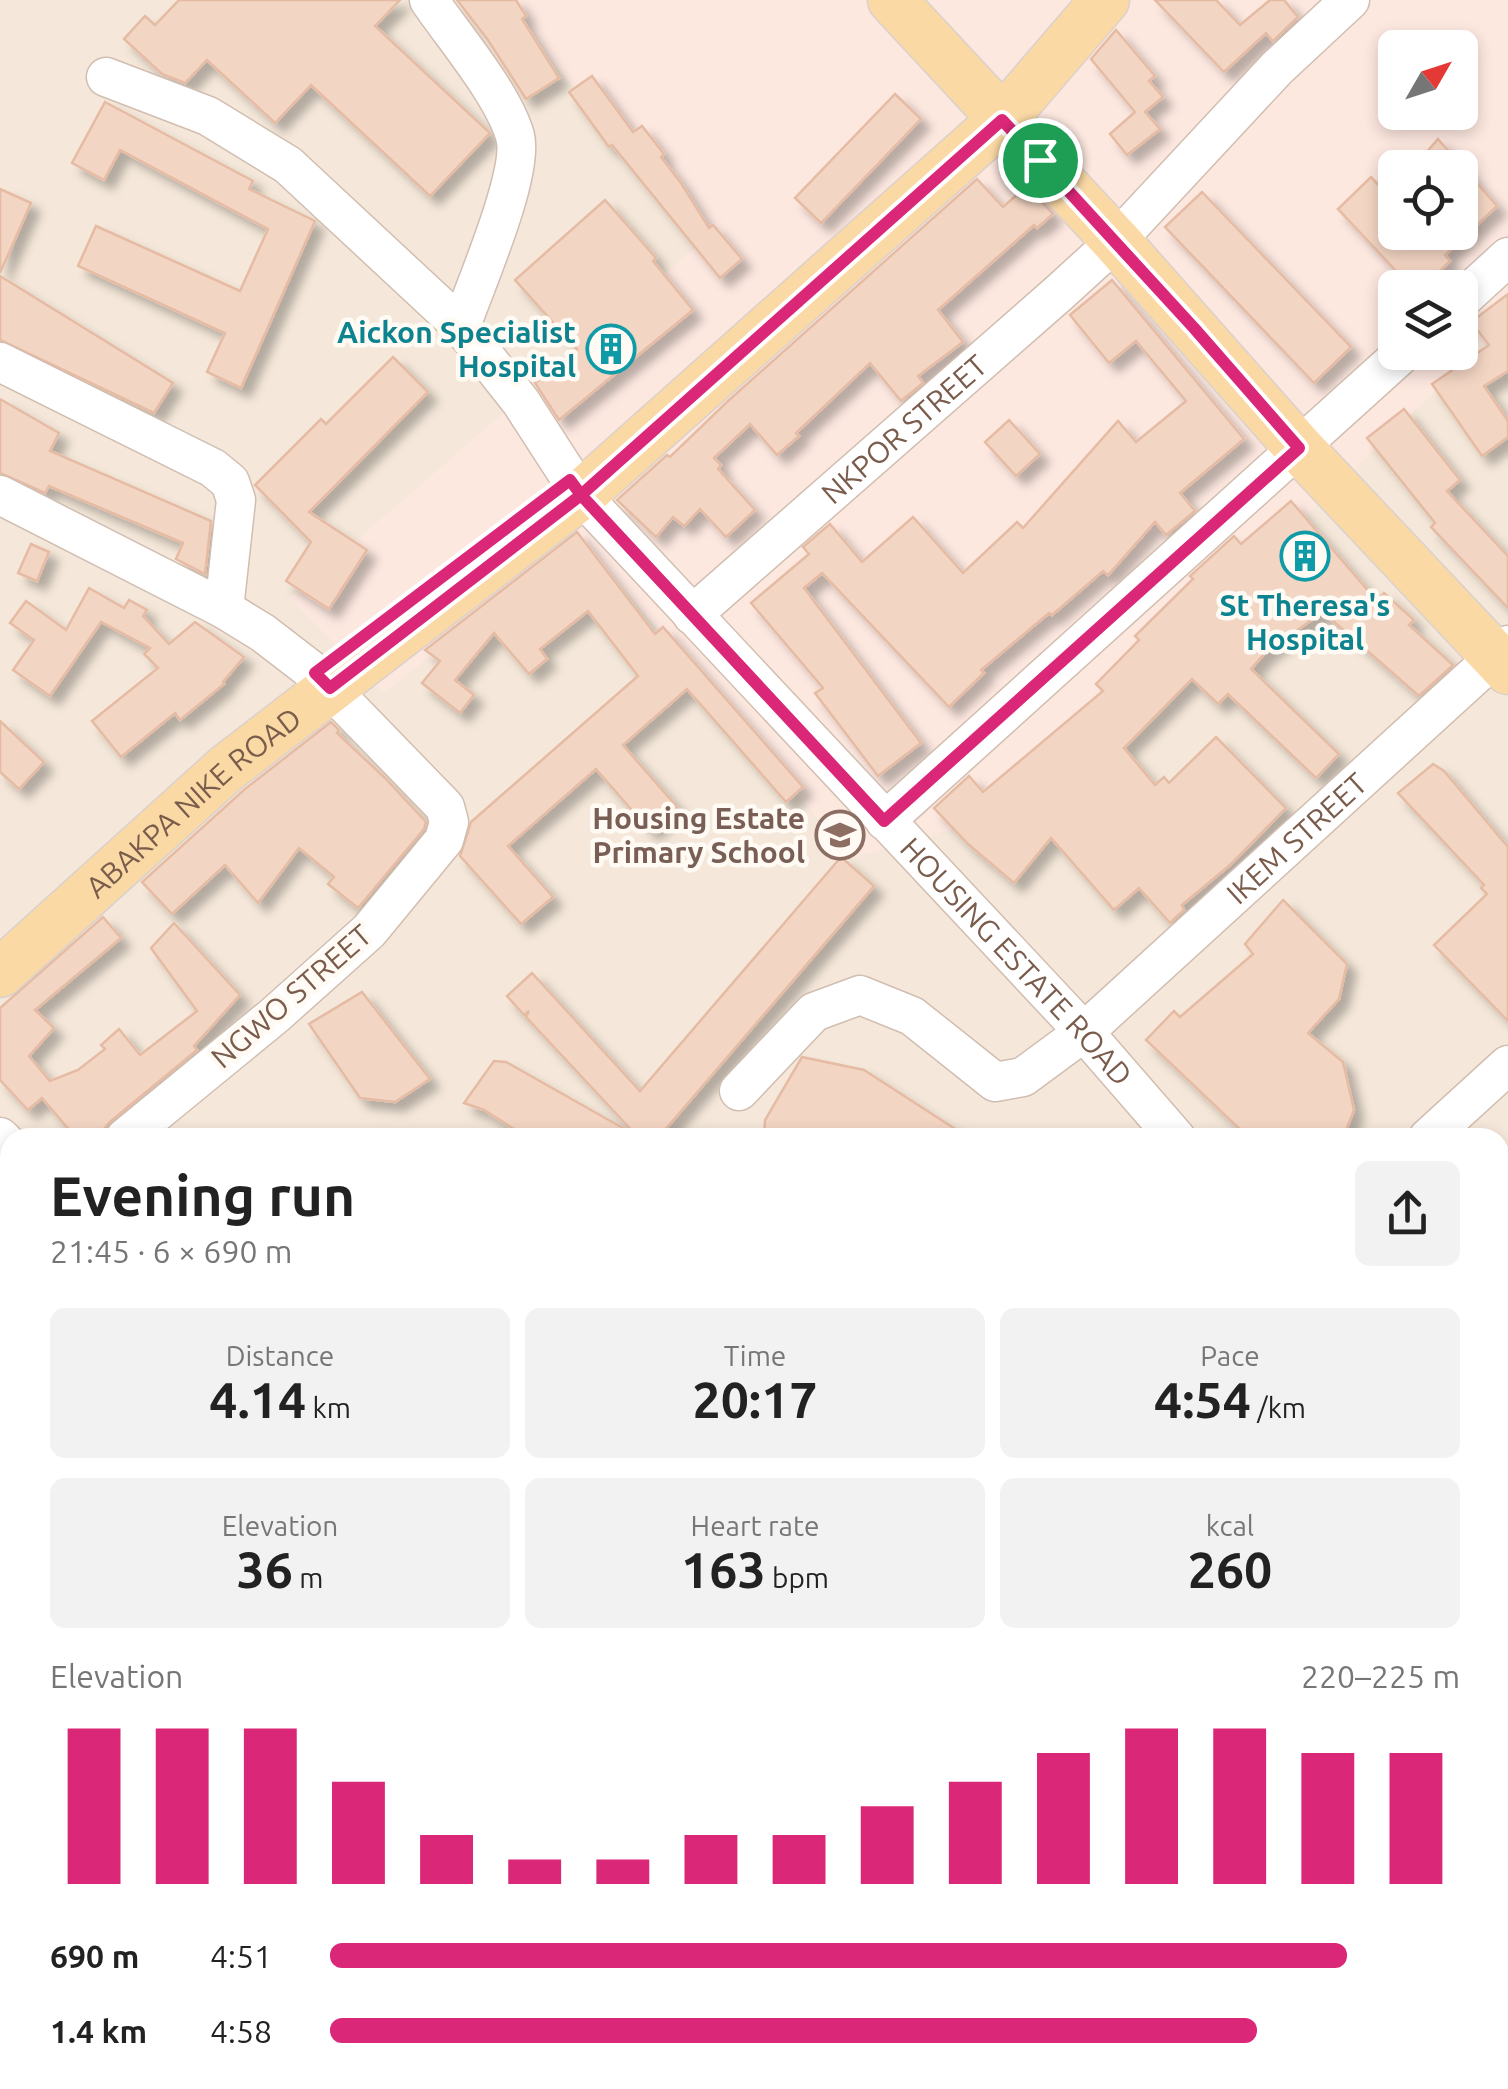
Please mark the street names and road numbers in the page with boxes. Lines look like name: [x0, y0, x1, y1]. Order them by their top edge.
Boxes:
street label: NKPOR STREET: [815, 347, 994, 510]
street label: ABAKPA NIKE ROAD: [79, 700, 308, 904]
street label: IKEM STREET: [1220, 766, 1374, 910]
street label: HOUSING ESTATE ROAD: [894, 831, 1139, 1092]
street label: NGWO STREET: [204, 917, 378, 1075]

